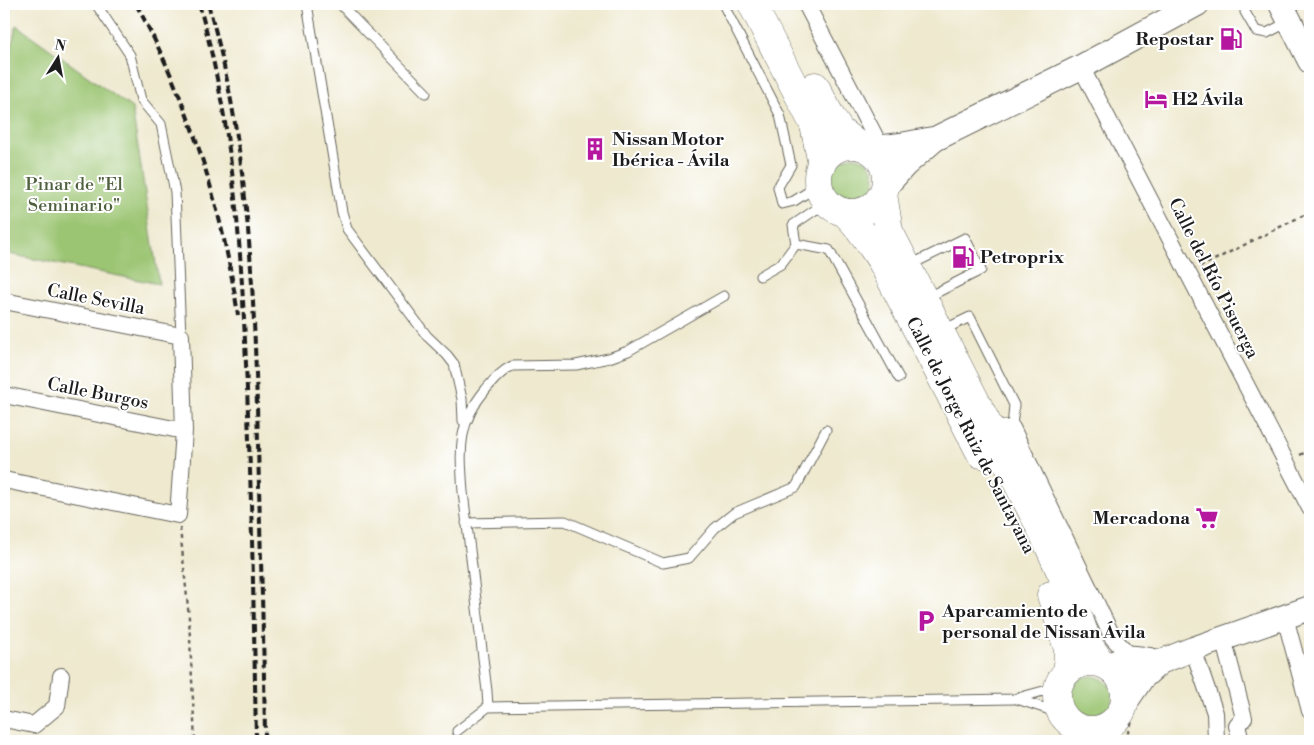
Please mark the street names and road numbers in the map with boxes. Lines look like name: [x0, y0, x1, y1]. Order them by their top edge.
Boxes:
street label: Calle del Río Pisuerga: [1163, 194, 1264, 363]
street label: Calle Sevilla: [45, 279, 148, 320]
street label: Calle de Jorge Ruiz de Santayana: [901, 313, 1041, 558]
street label: Calle Burgos: [45, 372, 151, 415]

